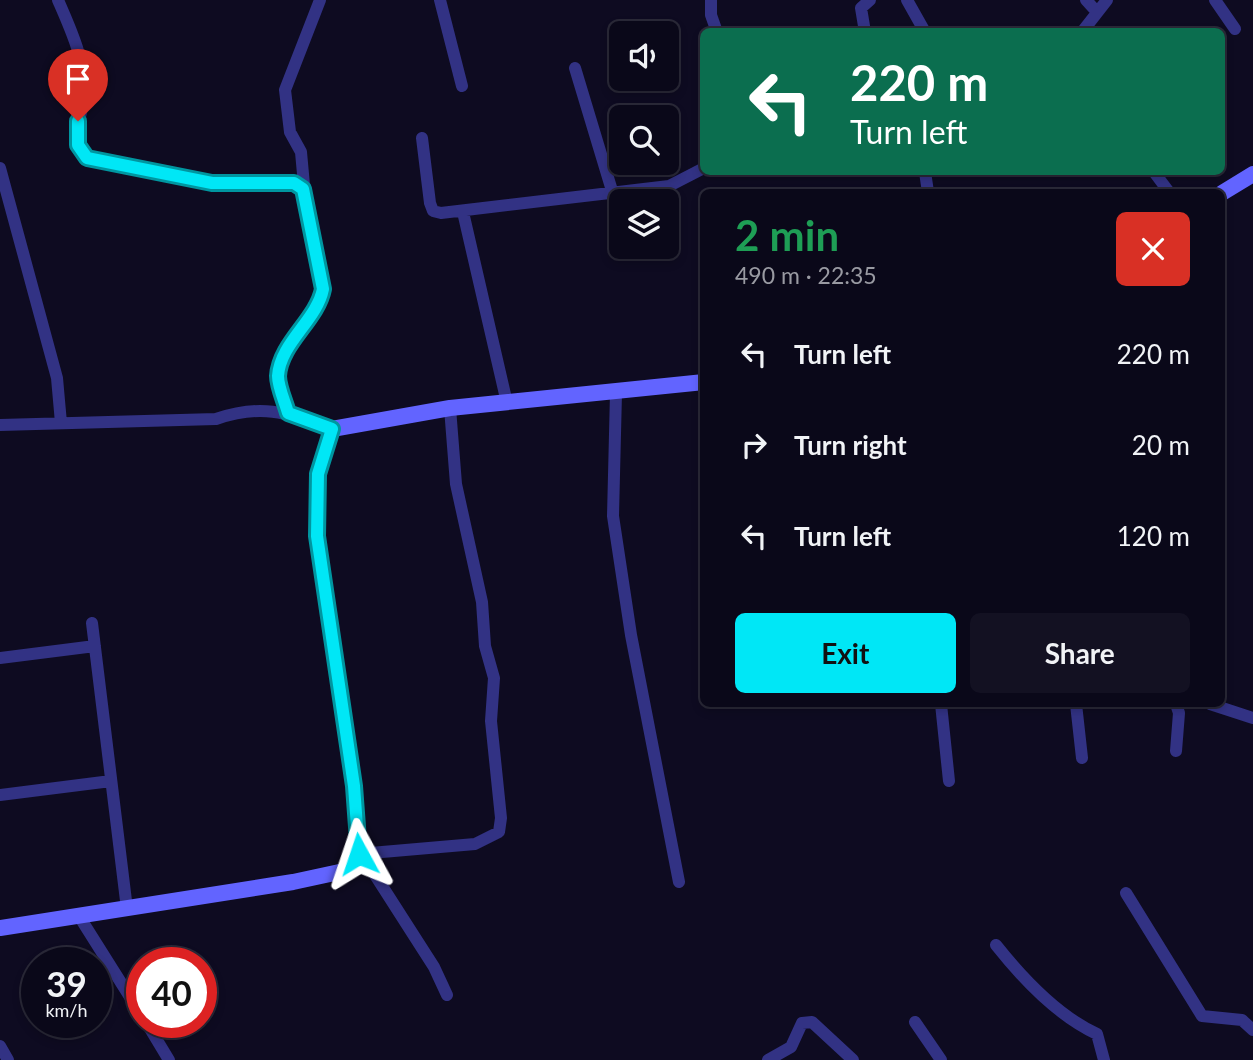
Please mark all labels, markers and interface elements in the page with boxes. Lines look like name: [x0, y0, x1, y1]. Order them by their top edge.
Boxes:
map controls: [609, 21, 679, 259]
button: sound: [609, 21, 679, 91]
pin: [48, 49, 108, 121]
text: 220 m: [850, 53, 988, 111]
icon: left: [735, 56, 826, 147]
icon: arrive: [59, 60, 97, 98]
button: search: [609, 105, 679, 175]
text: Turn left: [850, 112, 967, 151]
button: layers: [609, 189, 679, 259]
text: 2 min: [735, 210, 839, 260]
button: close: [1116, 212, 1190, 286]
text: 490 m · 22:35: [735, 261, 877, 289]
icon: left: [735, 335, 773, 373]
text: Turn left: [794, 338, 891, 370]
text: 220 m: [1117, 338, 1190, 370]
icon: right: [735, 426, 773, 464]
text: Turn right: [794, 429, 907, 461]
text: 20 m: [1132, 429, 1190, 461]
icon: left: [735, 517, 773, 555]
text: Turn left: [794, 520, 891, 552]
text: 120 m: [1117, 520, 1190, 552]
button: Exit: [735, 613, 956, 693]
button: Share: [970, 613, 1190, 693]
position arrow: [322, 817, 396, 891]
speed limit sign: 40: [126, 947, 217, 1038]
text: 39: [46, 962, 87, 1004]
text: km/h: [45, 999, 88, 1021]

